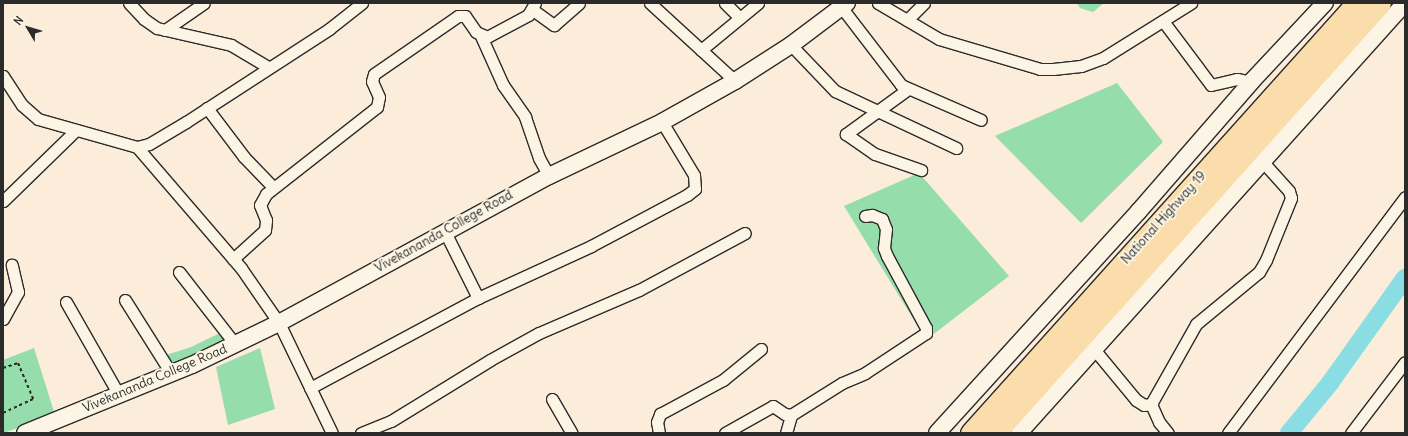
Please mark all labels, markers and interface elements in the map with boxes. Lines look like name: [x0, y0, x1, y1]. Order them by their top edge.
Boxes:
north arrow: [8, 8, 48, 48]
text: N: [11, 13, 26, 28]
street label: National Highway 19: [1118, 168, 1210, 268]
street label: Vivekananda College Road: [372, 188, 516, 276]
street label: Vivekananda College Road: [80, 341, 230, 417]

